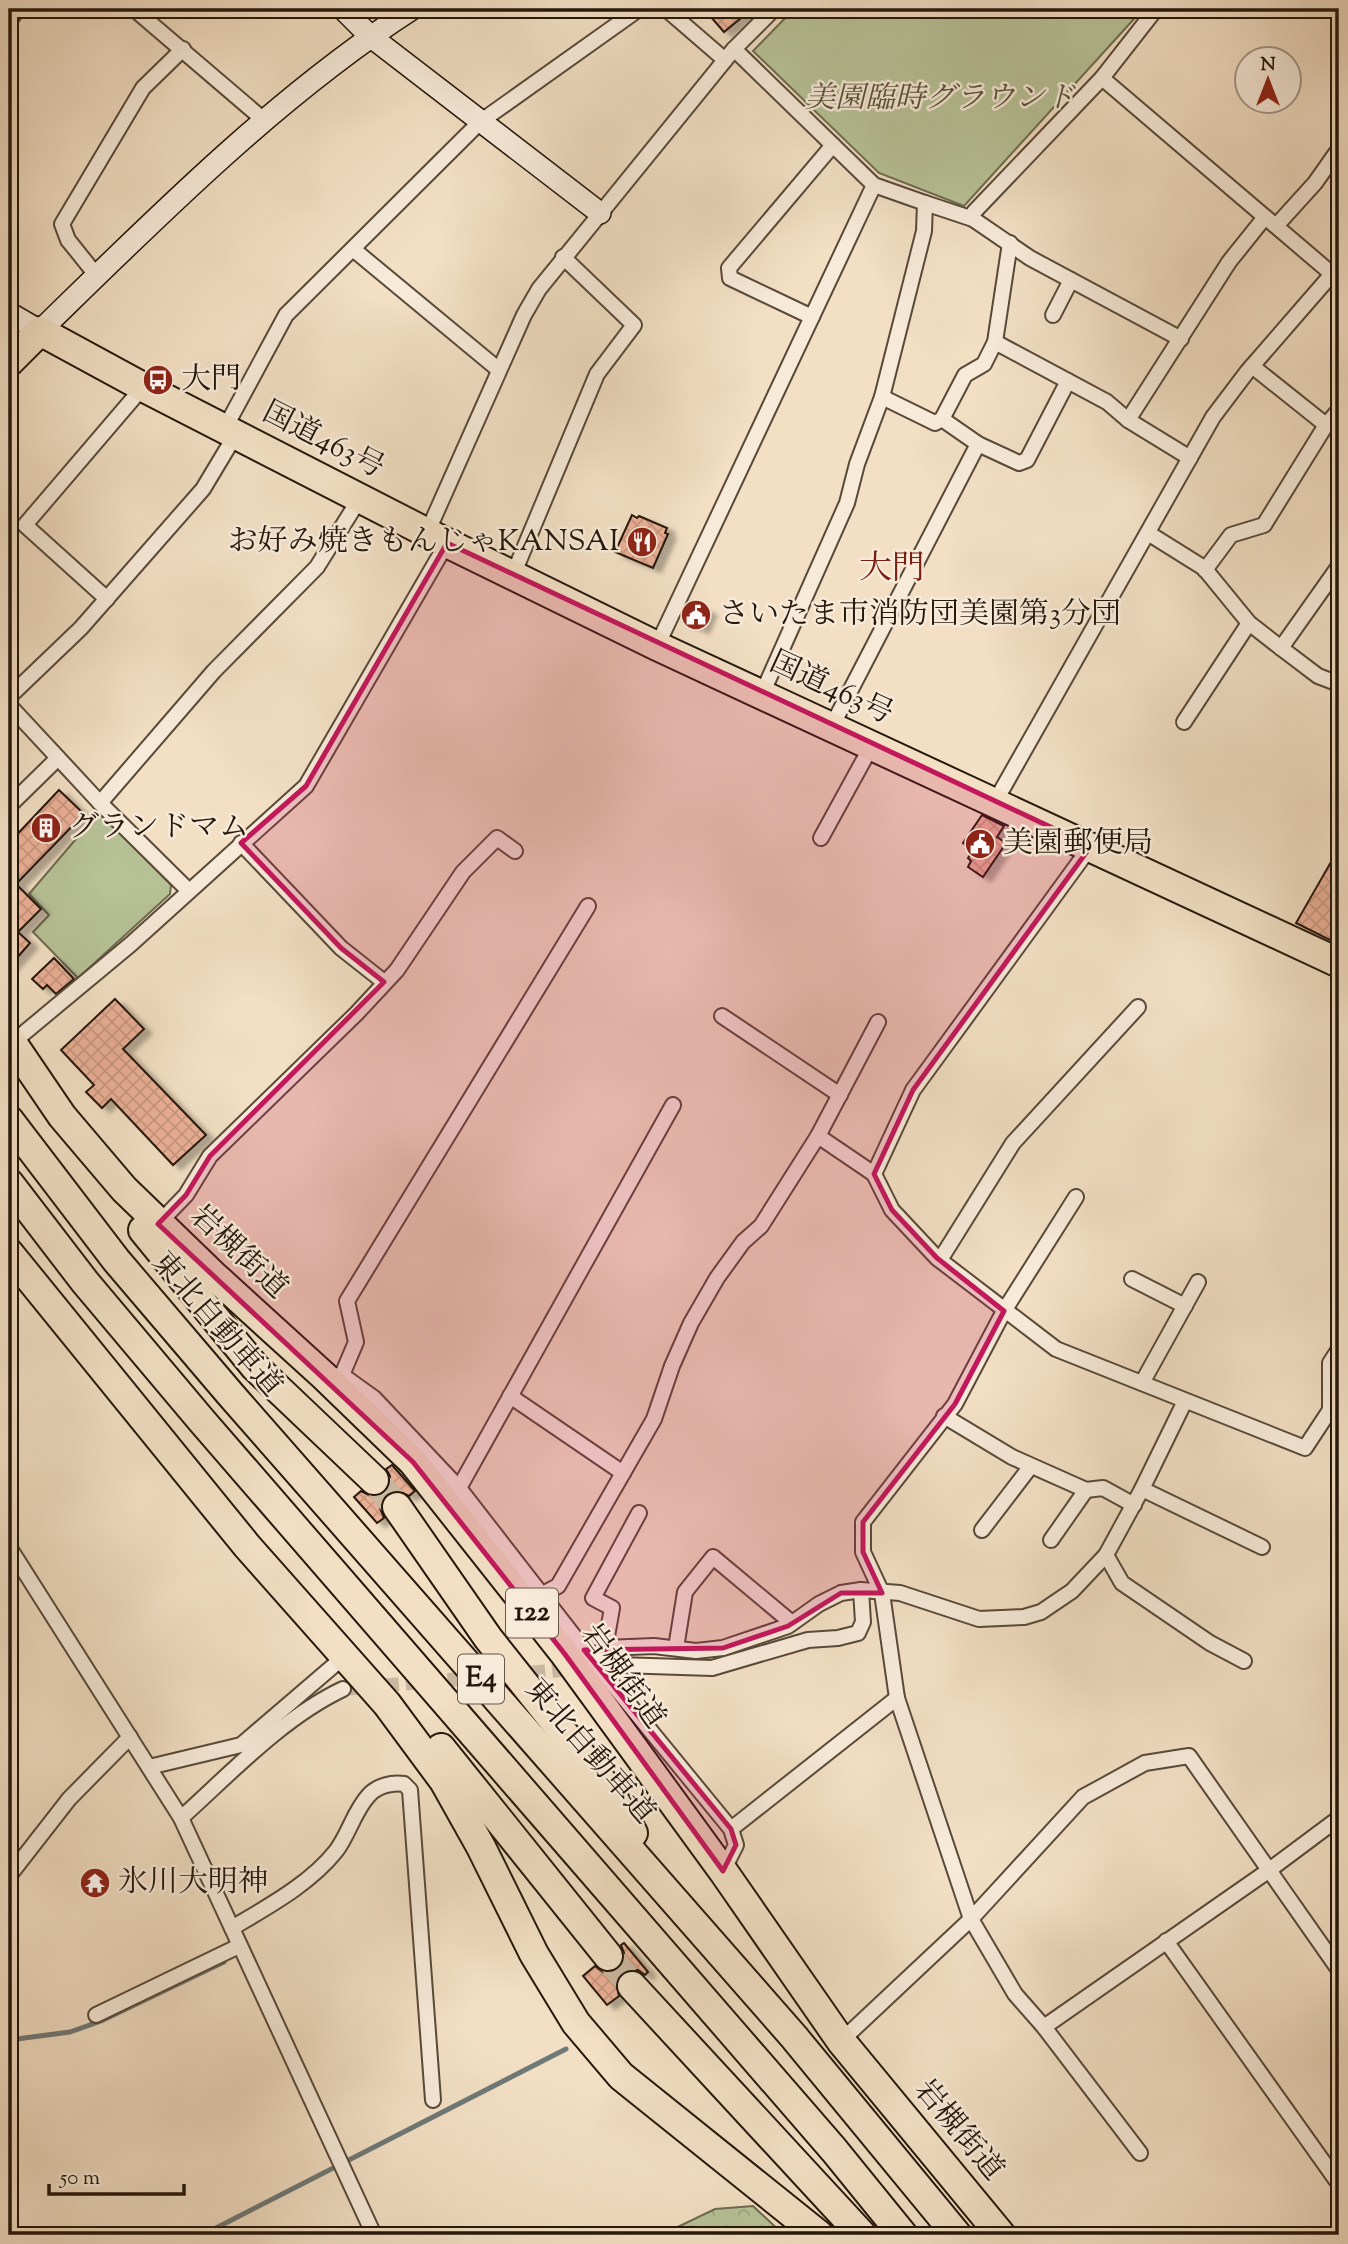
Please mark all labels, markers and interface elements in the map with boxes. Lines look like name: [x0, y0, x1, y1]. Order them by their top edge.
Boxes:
north arrow: [1232, 46, 1302, 116]
text: N: [1260, 52, 1276, 79]
park label: 美園臨時グラウンド: [805, 78, 1076, 121]
place label: 大門: [181, 359, 241, 402]
bus stop icon: 大門: [141, 363, 175, 397]
street label: 国道463号: [254, 392, 392, 490]
place label: お好み焼きもんじゃKANSAI: [228, 521, 619, 564]
restaurant icon: お好み焼きもんじゃKANSAI: [625, 525, 659, 559]
district label: 大門: [859, 546, 925, 594]
place label: さいたま市消防団美園第3分団: [719, 594, 1121, 637]
public building icon: さいたま市消防団美園第3分団: [679, 598, 713, 632]
street label: 国道463号: [762, 642, 900, 736]
place label: グランドマム: [69, 807, 249, 850]
building icon: グランドマム: [29, 811, 63, 845]
place label: 美園郵便局: [1003, 823, 1153, 866]
public building icon: 美園郵便局: [963, 827, 997, 861]
street label: 岩槻街道: [179, 1196, 297, 1310]
street label: 東北自動車道: [141, 1243, 291, 1407]
road number: 122: [506, 1588, 558, 1638]
street label: 岩槻街道: [569, 1616, 675, 1738]
road number: E4: [458, 1654, 504, 1704]
street label: 東北自動車道: [514, 1670, 664, 1834]
place label: 氷川大明神: [118, 1862, 268, 1905]
temple icon: 氷川大明神: [78, 1866, 112, 1900]
street label: 岩槻街道: [903, 2071, 1013, 2191]
scale bar: [49, 2153, 184, 2197]
text: 50 m: [59, 2164, 100, 2194]

